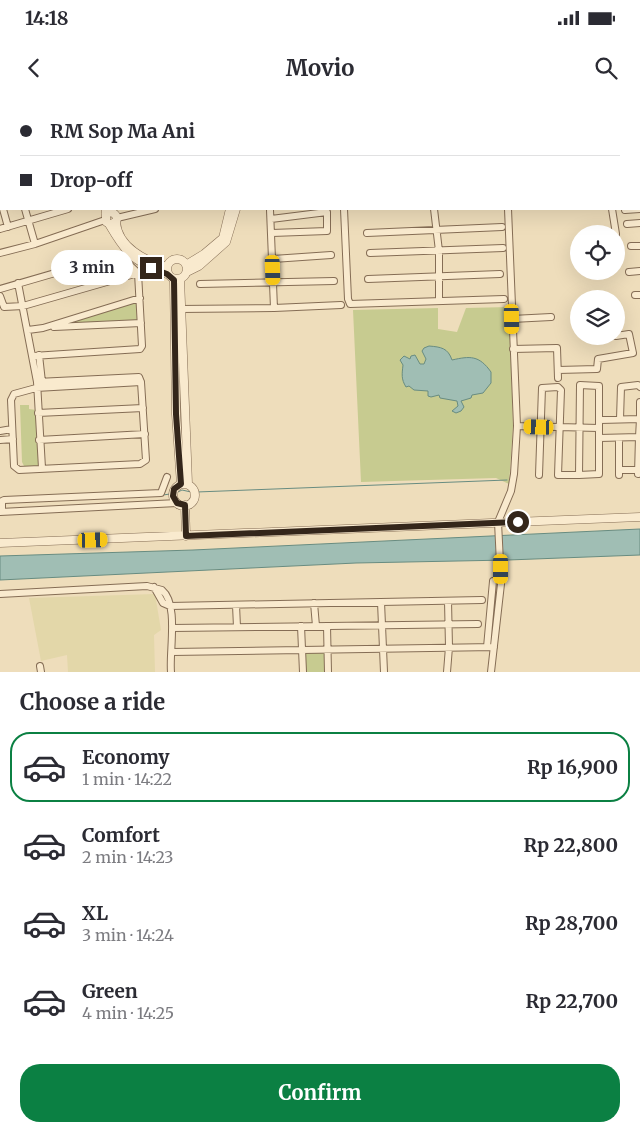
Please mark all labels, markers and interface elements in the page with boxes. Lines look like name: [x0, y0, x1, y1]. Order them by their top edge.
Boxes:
text: 14:18: [25, 6, 69, 30]
icon: back: [20, 54, 48, 82]
text: Movio: [286, 54, 354, 82]
icon: search: [592, 54, 620, 82]
text: RM Sop Ma Ani: [50, 119, 195, 143]
text: Drop-off: [50, 168, 132, 192]
map controls: [570, 225, 625, 345]
button: locate: [570, 225, 625, 280]
callout: 3 min: [51, 250, 134, 286]
car: [264, 255, 281, 285]
text: 3 min: [69, 257, 115, 277]
route end: [140, 257, 162, 279]
button: layers: [570, 290, 625, 345]
car: [504, 304, 519, 334]
car: [523, 419, 554, 435]
route start: [507, 511, 529, 533]
car: [77, 532, 108, 548]
car: [493, 554, 508, 584]
text: Choose a ride: [20, 688, 165, 716]
icon: car: [22, 745, 67, 790]
text: Economy: [82, 745, 170, 769]
text: Rp 16,900: [527, 755, 618, 779]
text: 1 min · 14:22: [82, 769, 172, 789]
icon: car: [22, 823, 67, 868]
text: Comfort: [82, 823, 160, 847]
text: Rp 22,800: [524, 833, 618, 857]
text: 2 min · 14:23: [82, 847, 174, 867]
icon: car: [22, 901, 67, 946]
text: XL: [82, 901, 108, 925]
text: Rp 28,700: [525, 911, 618, 935]
text: 3 min · 14:24: [82, 925, 174, 945]
icon: car: [22, 979, 67, 1024]
text: Green: [82, 979, 138, 1003]
text: Rp 22,700: [526, 989, 618, 1013]
text: 4 min · 14:25: [82, 1003, 174, 1023]
button: Confirm: [20, 1064, 620, 1122]

